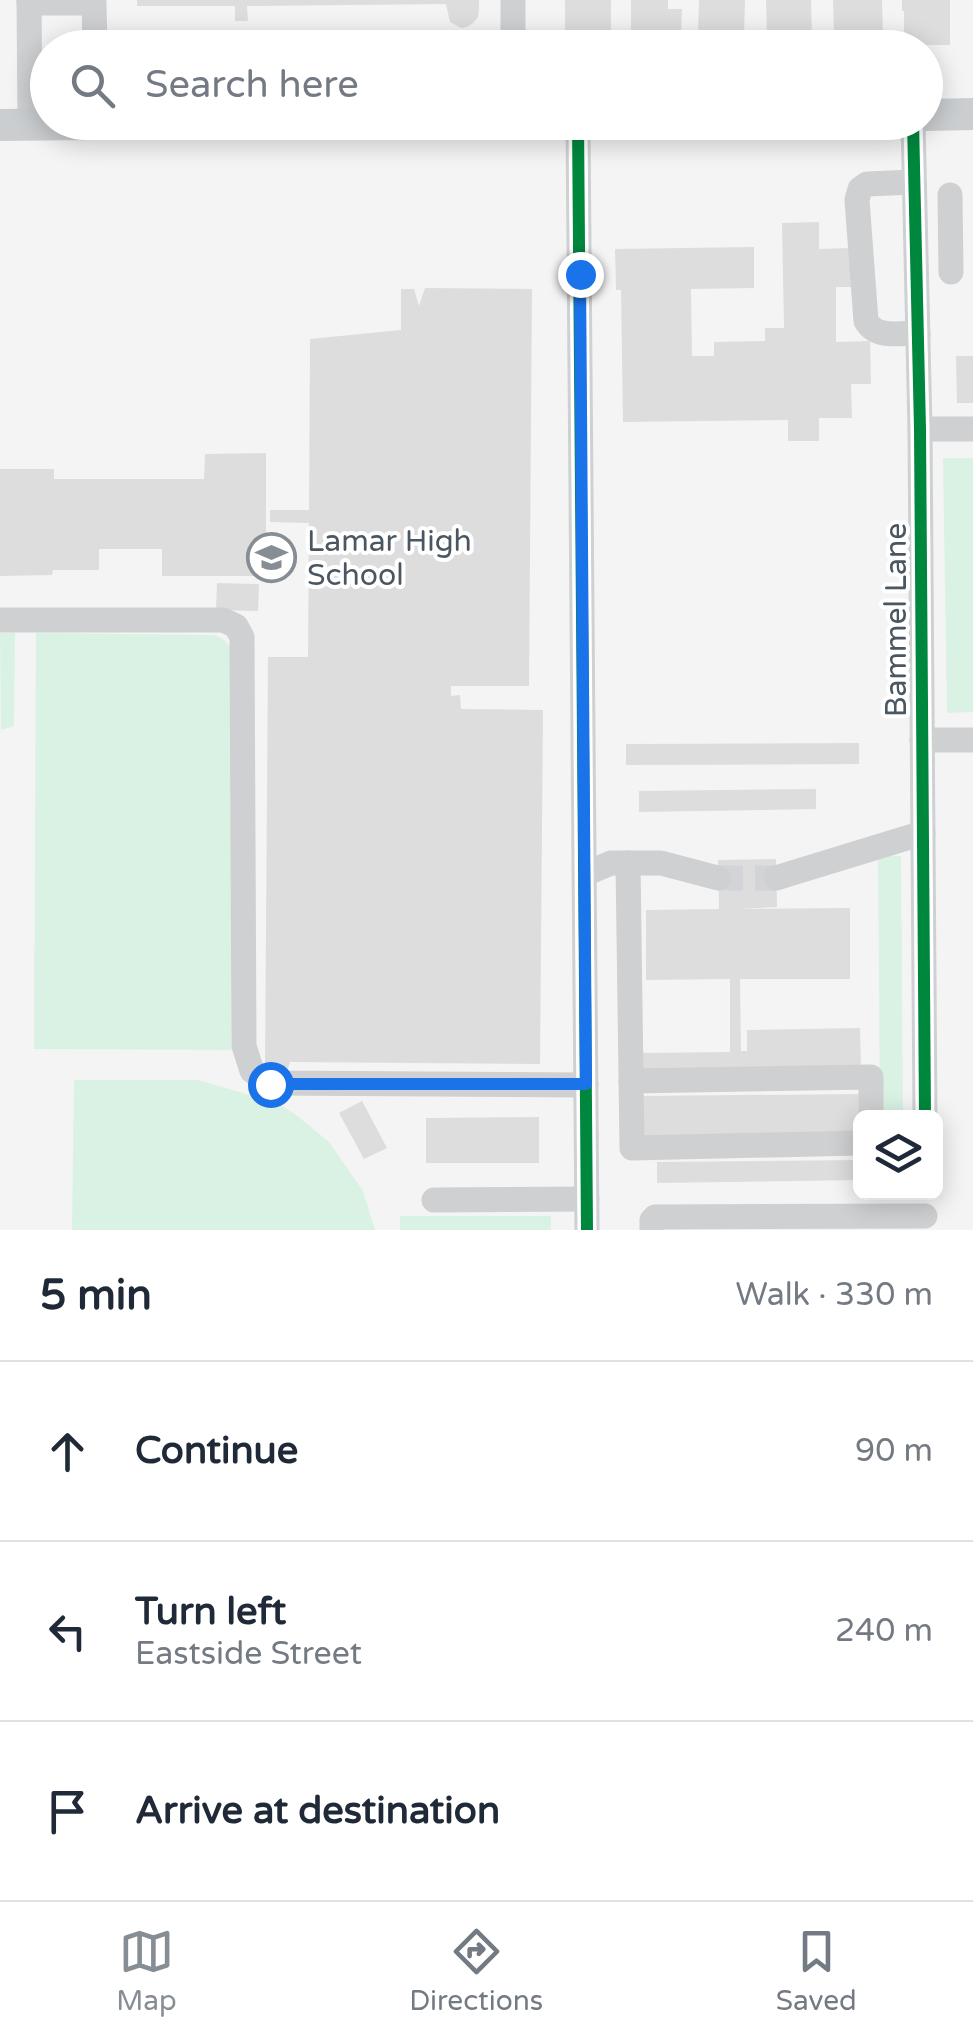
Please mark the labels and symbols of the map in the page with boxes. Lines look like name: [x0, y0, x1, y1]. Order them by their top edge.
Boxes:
route end: [558, 252, 604, 298]
place label: Lamar High School: [307, 523, 472, 594]
street label: Bammel Lane: [878, 523, 915, 717]
school or university icon: Lamar High School: [246, 532, 298, 584]
route start: [248, 1062, 294, 1108]

